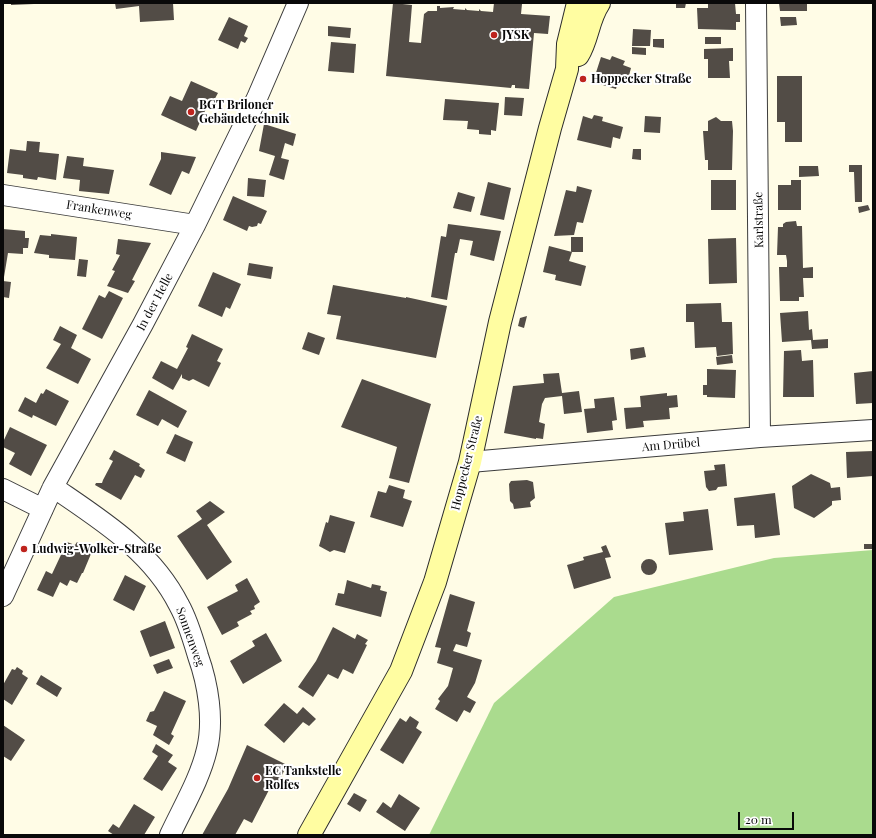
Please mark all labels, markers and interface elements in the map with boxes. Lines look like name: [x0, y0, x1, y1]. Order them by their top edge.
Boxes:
place label: JYSK: [502, 28, 529, 42]
marker: JYSK: [489, 30, 499, 40]
place label: Hoppecker Straße: [591, 72, 692, 86]
marker: Hoppecker Straße: [578, 74, 588, 84]
place label: BGT Briloner Gebäudetechnik: [199, 98, 289, 126]
marker: BGT Briloner Gebäudetechnik: [186, 107, 196, 117]
street label: Karlstraße: [751, 192, 767, 248]
street label: Frankenweg: [65, 198, 133, 222]
street label: In der Helle: [134, 271, 176, 333]
street label: Hoppecker Straße: [448, 414, 486, 512]
street label: Am Drübel: [641, 435, 701, 455]
place label: Ludwig-Wolker-Straße: [32, 542, 161, 556]
marker: Ludwig-Wolker-Straße: [19, 544, 29, 554]
street label: Sonnenweg: [173, 605, 207, 669]
place label: EC Tankstelle Rolfes: [265, 764, 341, 792]
marker: EC Tankstelle Rolfes: [252, 773, 262, 783]
scale bar: [740, 804, 796, 830]
text: 20 m: [745, 811, 772, 827]

